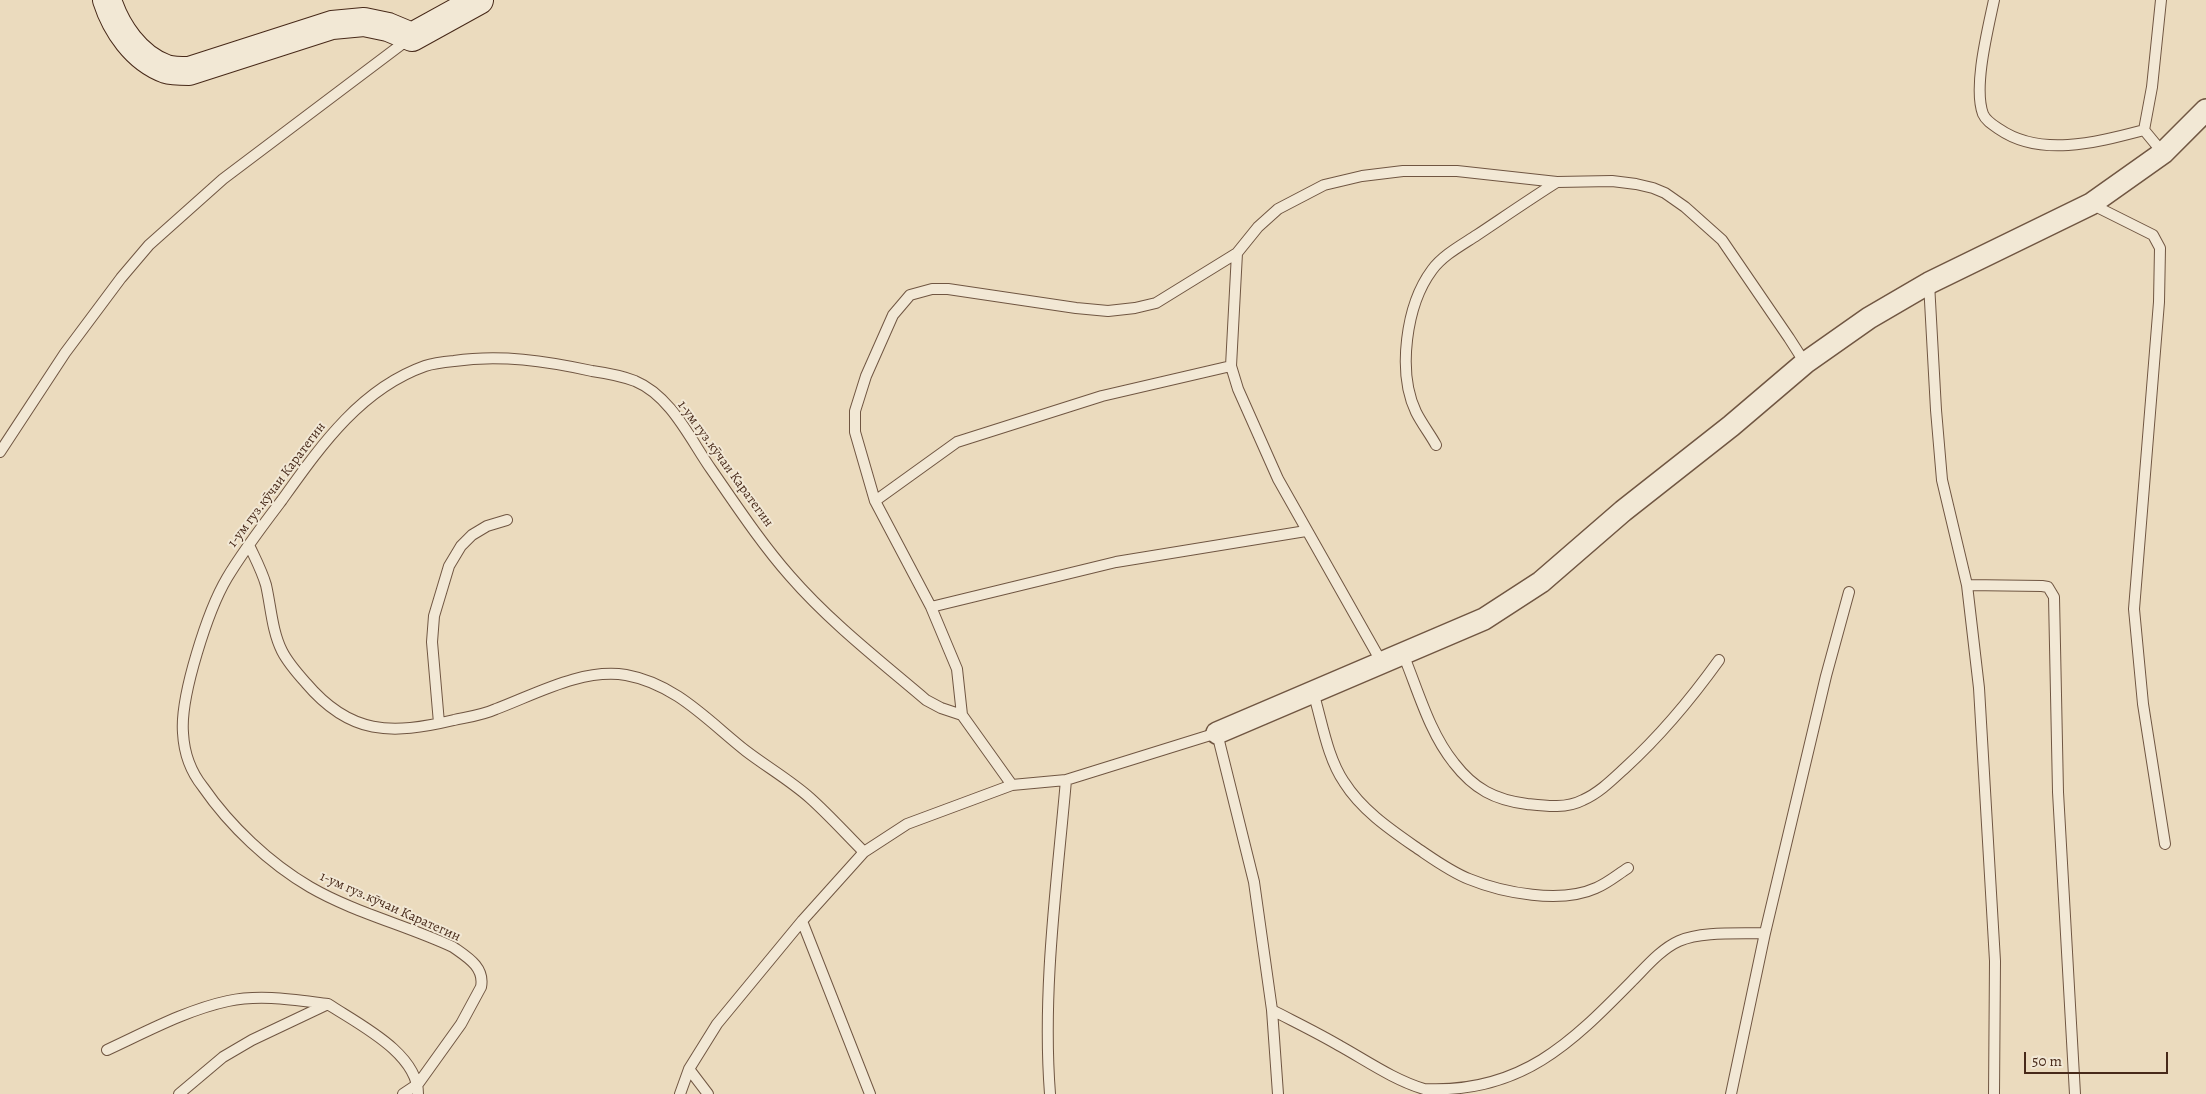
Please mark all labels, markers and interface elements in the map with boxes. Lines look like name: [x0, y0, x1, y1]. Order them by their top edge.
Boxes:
street label: 1-ум гуз.кӯчаи Каратегин: [673, 397, 777, 531]
street label: 1-ум гуз.кӯчаи Каратегин: [224, 419, 330, 551]
street label: 1-ум гуз.кӯчаи Каратегин: [317, 868, 463, 946]
scale bar: [2026, 1042, 2170, 1074]
text: 50 m: [2032, 1051, 2062, 1071]

